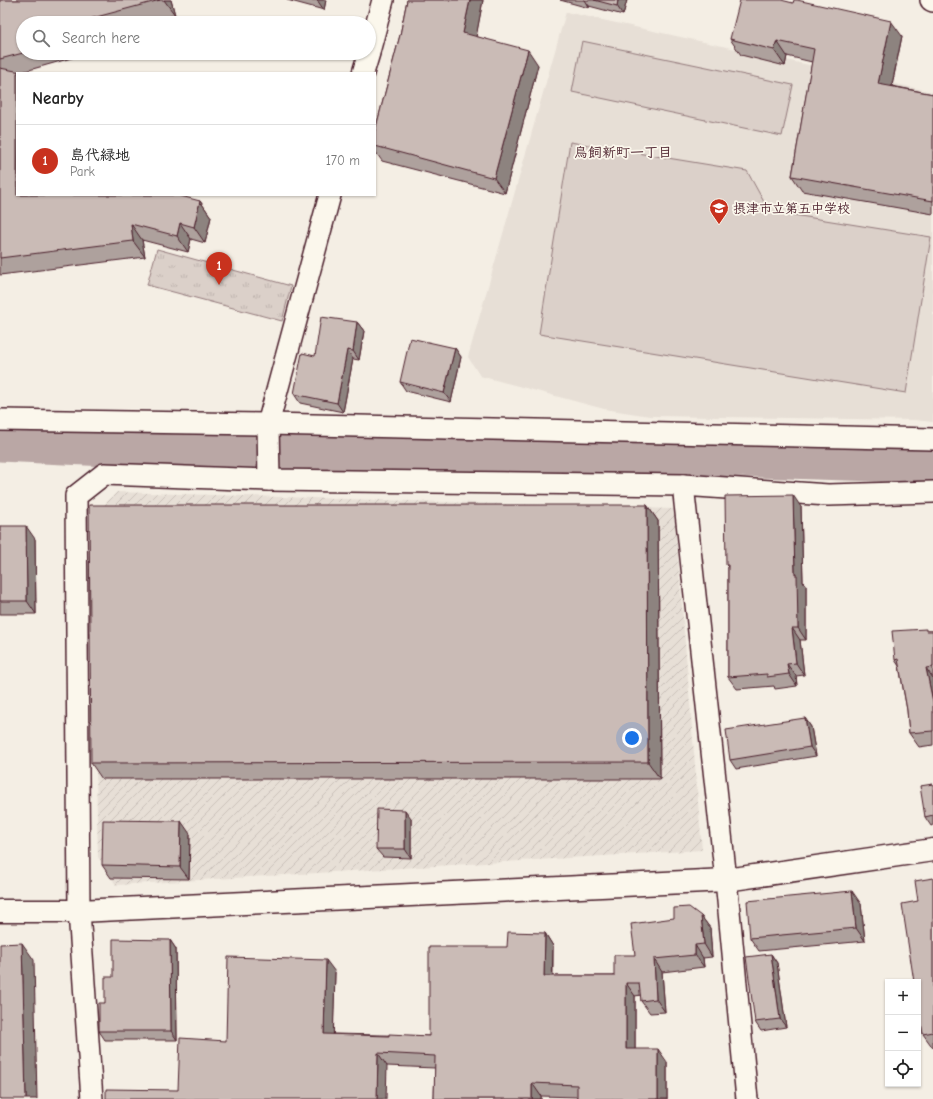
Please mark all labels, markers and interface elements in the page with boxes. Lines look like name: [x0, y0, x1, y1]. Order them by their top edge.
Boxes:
search box: [16, 16, 376, 60]
icon: search: [30, 27, 52, 49]
text: Search here: [62, 29, 140, 47]
text: Nearby: [32, 89, 83, 108]
district label: 鳥飼新町一丁目: [574, 144, 672, 161]
text: 島代緑地: [70, 146, 130, 164]
text: 1: [42, 153, 48, 168]
text: 170 m: [326, 153, 360, 168]
text: Park: [70, 164, 95, 179]
school or university icon: 摂津市立第五中学校: [708, 197, 730, 225]
place label: 摂津市立第五中学校: [733, 201, 850, 216]
pin: 1: [206, 252, 232, 285]
your location: [622, 728, 642, 748]
map controls: [885, 979, 921, 1087]
button: +: [885, 979, 921, 1015]
button: −: [885, 1015, 921, 1051]
button: locate: [885, 1051, 921, 1087]

